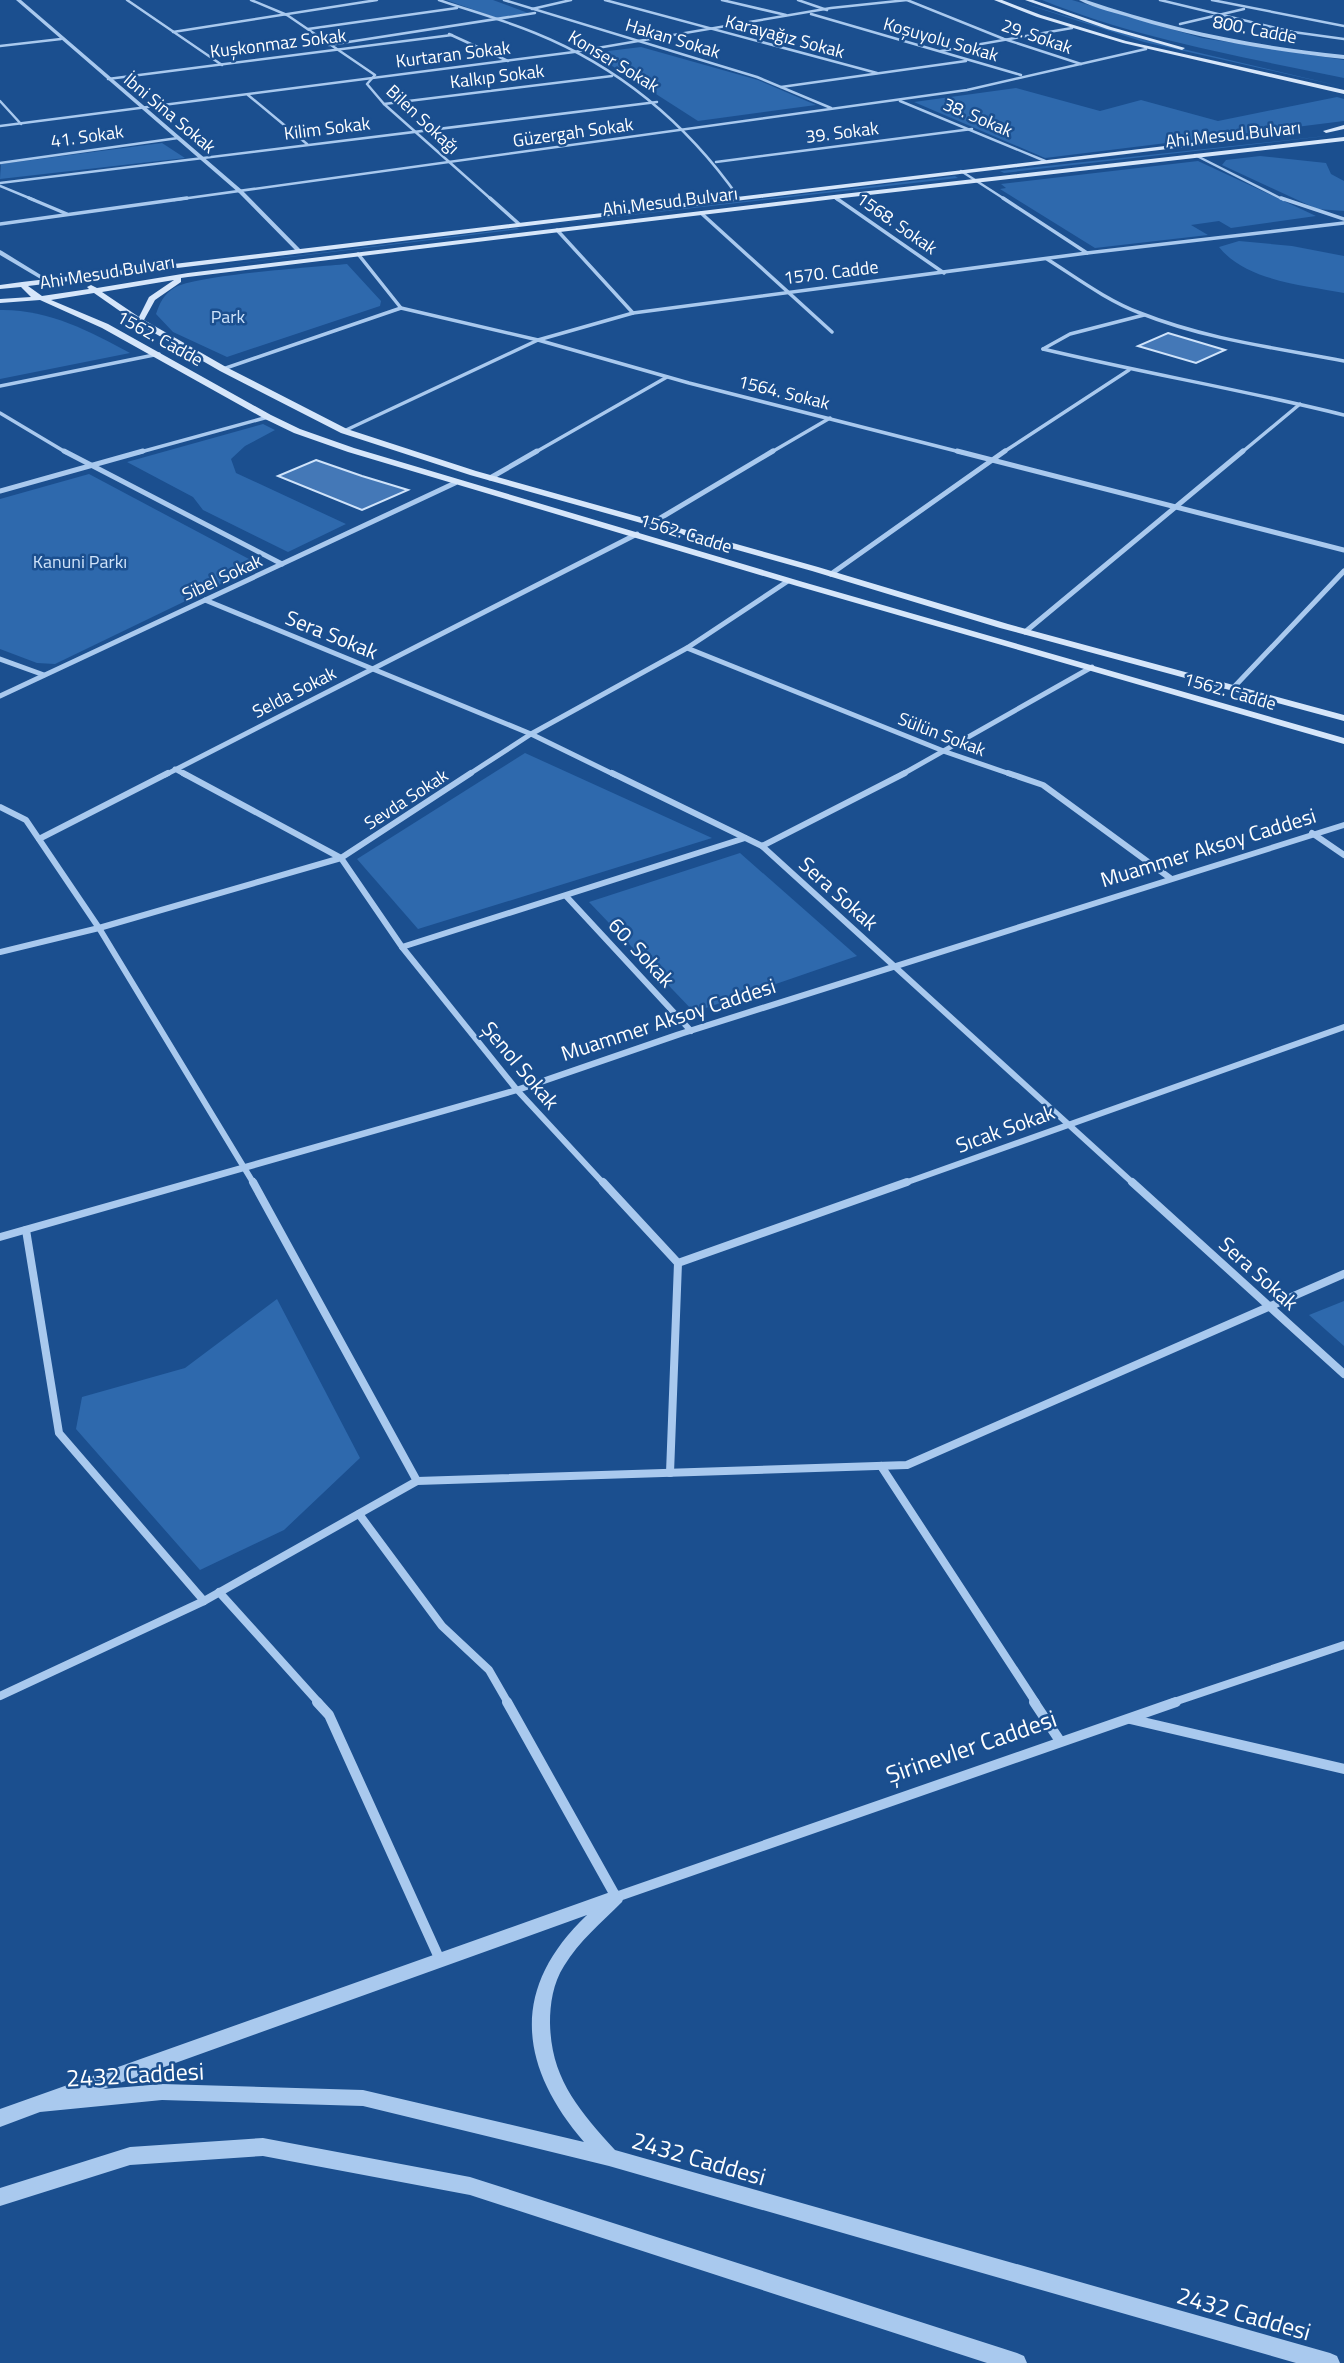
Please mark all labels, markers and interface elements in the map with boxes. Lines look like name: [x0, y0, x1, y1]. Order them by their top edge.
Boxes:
street label: Karayağız Sokak: [722, 7, 848, 65]
street label: 800. Cadde: [1211, 8, 1299, 50]
street label: Koşuyolu Sokak: [880, 10, 1002, 68]
street label: Hakan Sokak: [622, 11, 724, 65]
street label: 29. Sokak: [998, 11, 1076, 61]
street label: Kuşkonmaz Sokak: [208, 21, 348, 65]
street label: Konser Sokak: [563, 23, 665, 99]
street label: Kurtaran Sokak: [394, 34, 512, 74]
street label: Kalkıp Sokak: [448, 57, 546, 95]
street label: İbni Sina Sokak: [118, 66, 222, 160]
street label: Bilen Sokağı: [380, 78, 466, 160]
street label: 38. Sokak: [939, 90, 1017, 144]
street label: Kilim Sokak: [282, 109, 372, 147]
street label: Güzergah Sokak: [511, 110, 635, 154]
street label: Ahi Mesud Bulvarı: [1164, 113, 1302, 155]
street label: 39. Sokak: [804, 114, 880, 150]
street label: 41. Sokak: [49, 117, 126, 154]
street label: Ahi Mesud Bulvarı: [601, 179, 739, 223]
street label: 1568. Sokak: [851, 185, 943, 261]
street label: Ahi Mesud Bulvarı: [38, 248, 176, 296]
street label: 1570. Cadde: [782, 253, 880, 291]
street label: 1562. Cadde: [112, 303, 208, 373]
park label: Park: [211, 303, 246, 330]
street label: 1564. Sokak: [735, 368, 833, 417]
street label: 1562. Cadde: [637, 506, 735, 560]
street label: Sibel Sokak: [177, 546, 267, 607]
park label: Kanuni Parkı: [33, 548, 127, 575]
street label: Sera Sokak: [281, 601, 383, 667]
street label: Selda Sokak: [247, 659, 341, 725]
street label: 1562. Cadde: [1181, 665, 1279, 717]
street label: Sülün Sokak: [894, 705, 990, 763]
street label: Sevda Sokak: [359, 762, 454, 836]
street label: Muammer Aksoy Caddesi: [1096, 799, 1320, 895]
street label: Sera Sokak: [792, 849, 886, 937]
street label: 60. Sokak: [601, 910, 683, 994]
street label: Muammer Aksoy Caddesi: [557, 969, 779, 1069]
street label: Şenol Sokak: [474, 1014, 568, 1116]
street label: Sıcak Sokak: [951, 1095, 1059, 1161]
street label: Sera Sokak: [1212, 1229, 1306, 1317]
street label: Şirinevler Caddesi: [881, 1700, 1061, 1792]
street label: 2432 Caddesi: [65, 2052, 205, 2096]
street label: 2432 Caddesi: [628, 2122, 770, 2194]
street label: 2432 Caddesi: [1173, 2277, 1315, 2349]

